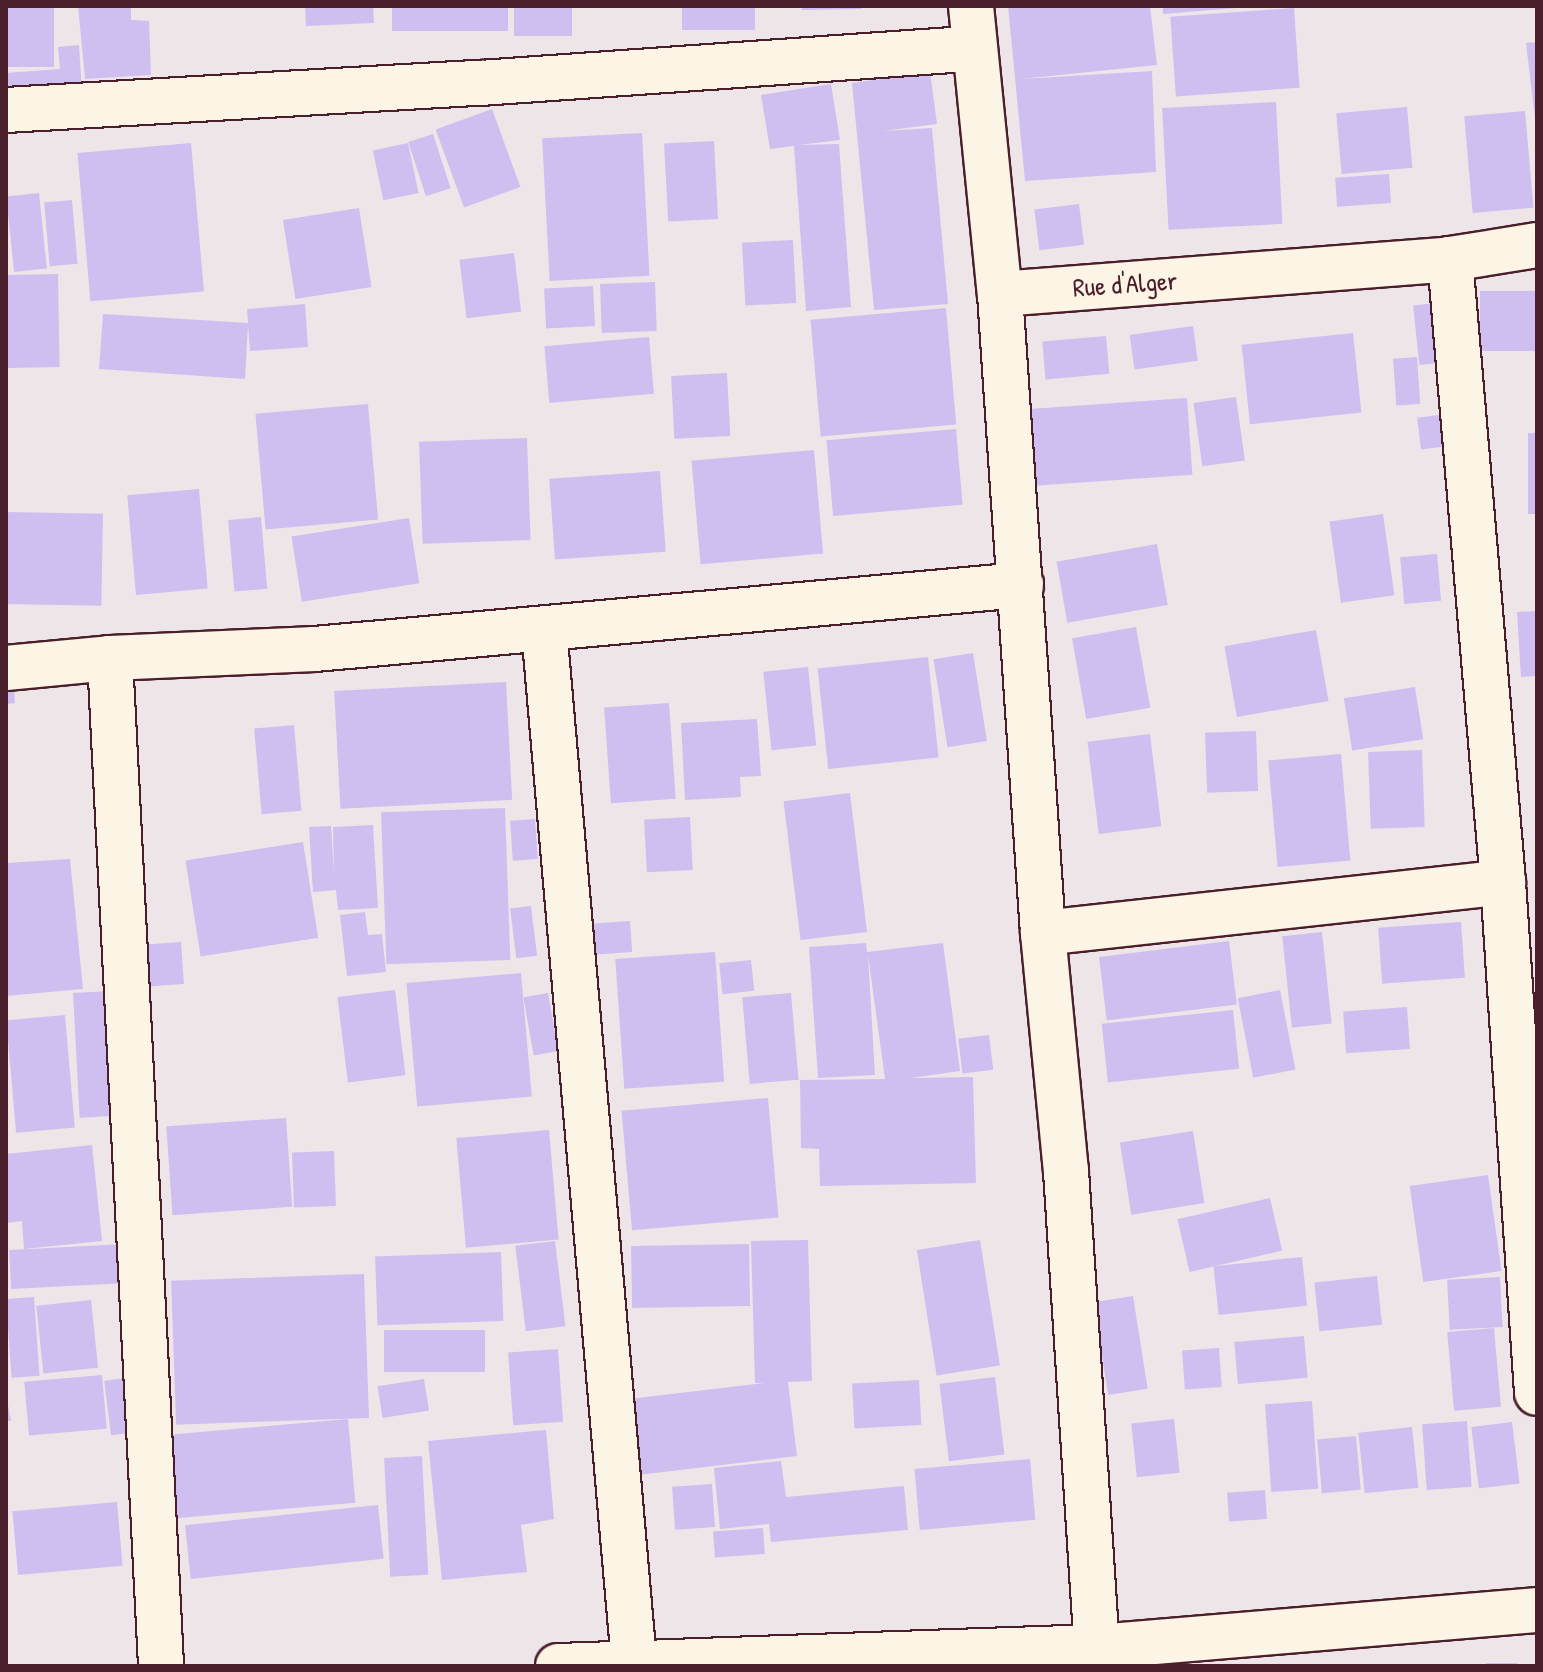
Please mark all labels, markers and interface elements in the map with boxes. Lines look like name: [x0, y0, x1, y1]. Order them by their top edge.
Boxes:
street label: Rue d'Alger: [1072, 265, 1178, 303]

